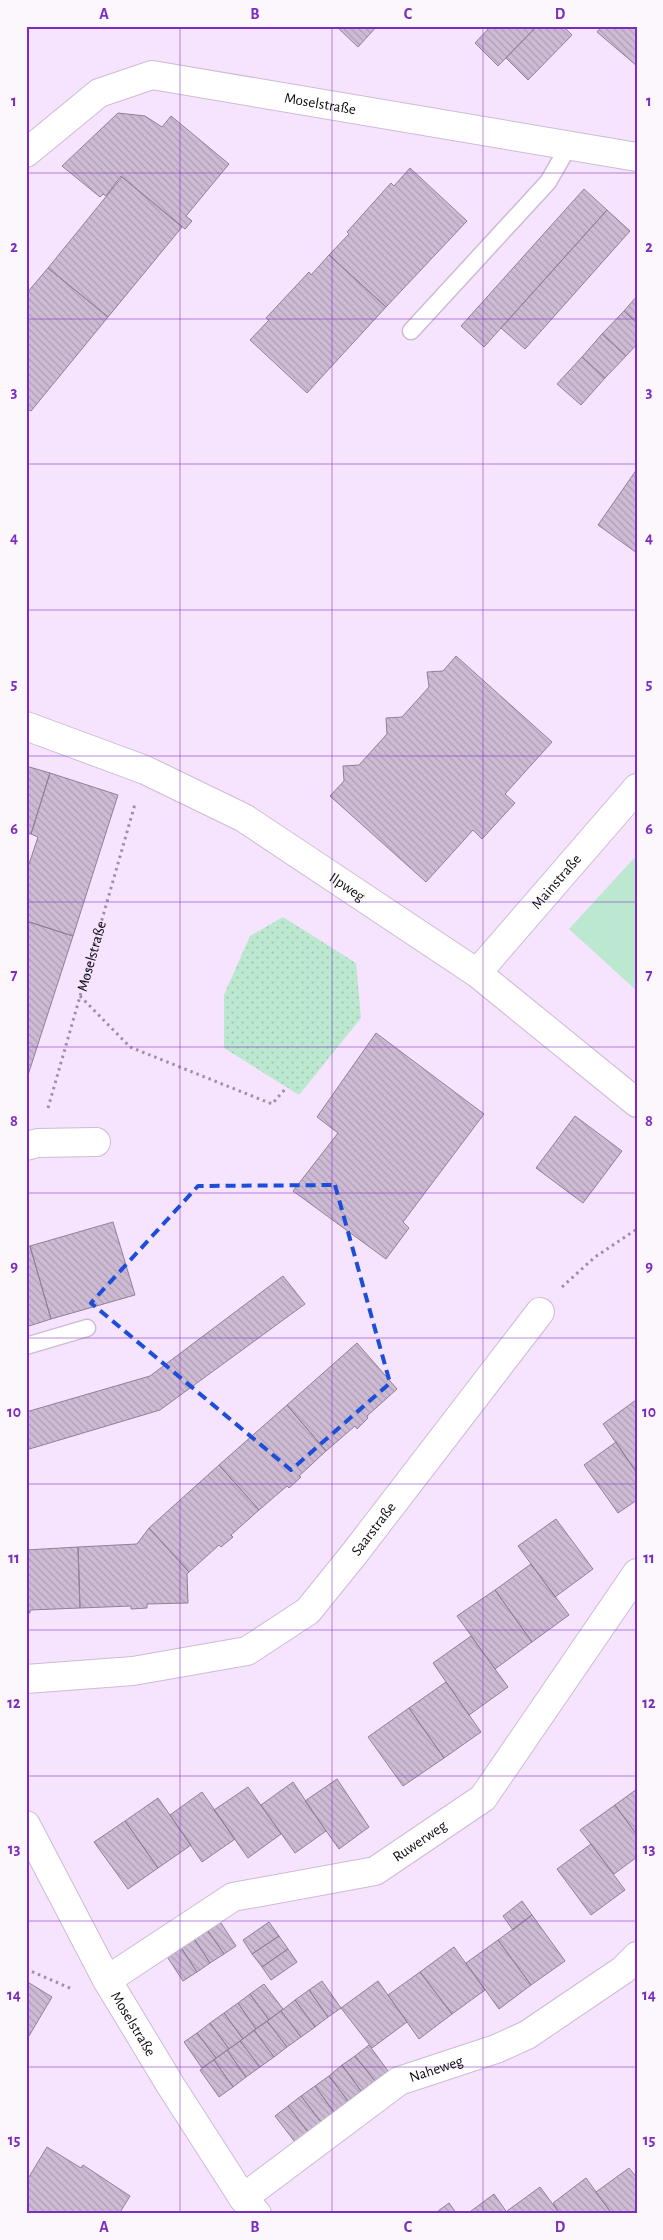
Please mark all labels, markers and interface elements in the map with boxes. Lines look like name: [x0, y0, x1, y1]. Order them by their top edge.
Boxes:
text: A: [99, 6, 109, 22]
text: B: [250, 6, 260, 22]
text: C: [404, 6, 413, 22]
text: D: [555, 6, 566, 22]
street label: Moselstraße: [283, 90, 357, 117]
text: 1: [11, 93, 17, 109]
text: 1: [646, 93, 652, 109]
text: 2: [10, 239, 18, 255]
text: 2: [645, 239, 653, 255]
text: 3: [11, 384, 18, 400]
text: 3: [646, 384, 653, 400]
text: 4: [10, 530, 18, 546]
text: 4: [645, 530, 653, 546]
text: 5: [11, 676, 18, 692]
text: 5: [646, 676, 653, 692]
text: 6: [10, 821, 18, 837]
text: 6: [645, 821, 653, 837]
street label: Mainstraße: [529, 851, 584, 912]
street label: Ilpweg: [327, 870, 368, 905]
street label: Moselstraße: [75, 919, 109, 993]
text: 7: [11, 967, 18, 983]
text: 7: [646, 967, 653, 983]
text: 8: [10, 1113, 18, 1129]
text: 8: [645, 1113, 653, 1129]
text: 9: [10, 1258, 18, 1274]
text: 9: [645, 1258, 653, 1274]
text: 10: [7, 1404, 21, 1420]
text: 10: [642, 1404, 656, 1420]
street label: Saarstraße: [349, 1500, 399, 1559]
text: 11: [8, 1550, 20, 1566]
text: 11: [643, 1550, 655, 1566]
text: 12: [7, 1695, 21, 1711]
text: 12: [642, 1695, 656, 1711]
street label: Ruwerweg: [390, 1818, 450, 1865]
text: 13: [8, 1841, 20, 1857]
text: 13: [643, 1841, 655, 1857]
text: 14: [7, 1987, 21, 2003]
text: 14: [642, 1987, 656, 2003]
street label: Moselstraße: [108, 1989, 158, 2059]
street label: Naheweg: [407, 2053, 466, 2085]
text: 15: [8, 2132, 20, 2148]
text: 15: [643, 2132, 655, 2148]
text: A: [99, 2219, 109, 2235]
text: B: [250, 2219, 260, 2235]
text: C: [404, 2219, 413, 2235]
text: D: [555, 2219, 566, 2235]

